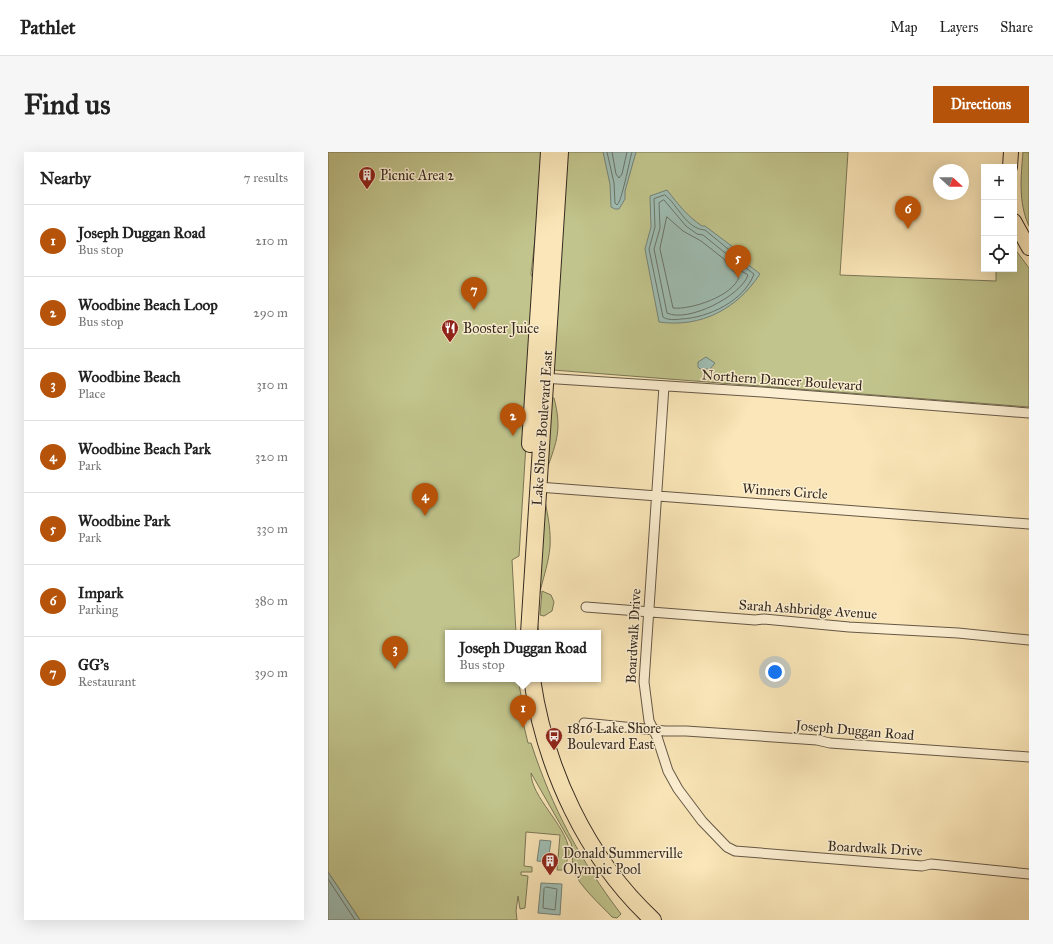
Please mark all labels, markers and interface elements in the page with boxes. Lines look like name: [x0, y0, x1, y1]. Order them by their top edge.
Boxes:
text: Pathlet: [20, 16, 76, 39]
text: Map: [890, 19, 918, 36]
text: Layers: [940, 19, 978, 36]
text: Share: [1000, 19, 1033, 36]
button: Directions: [933, 86, 1029, 123]
text: Find us: [24, 87, 110, 122]
north arrow: [933, 164, 969, 200]
map controls: [981, 164, 1017, 272]
button: +: [981, 164, 1017, 200]
building icon: Picnic Area 2: [357, 165, 377, 190]
place label: Picnic Area 2: [380, 167, 454, 184]
text: Nearby: [40, 168, 91, 189]
text: 7 results: [244, 170, 288, 186]
pin: 6: [895, 196, 921, 229]
button: −: [981, 200, 1017, 236]
text: Joseph Duggan Road: [78, 224, 206, 242]
text: 1: [50, 233, 56, 249]
text: 210 m: [255, 233, 288, 249]
button: locate: [981, 236, 1017, 272]
text: Bus stop: [78, 242, 124, 258]
pin: 5: [725, 245, 751, 278]
pin: 7: [461, 277, 487, 310]
text: Woodbine Beach Loop: [78, 296, 218, 314]
text: 2: [50, 305, 56, 321]
text: 290 m: [253, 305, 288, 321]
text: Bus stop: [78, 314, 124, 330]
restaurant icon: Booster Juice: [440, 318, 460, 343]
place label: Booster Juice: [463, 320, 539, 338]
street label: Lake Shore Boulevard East: [529, 350, 556, 506]
street label: Northern Dancer Boulevard: [701, 366, 863, 395]
text: Woodbine Beach: [78, 368, 181, 386]
text: 3: [50, 377, 56, 393]
text: 310 m: [256, 377, 288, 393]
text: Place: [78, 386, 105, 402]
pin: 2: [500, 403, 526, 436]
text: Woodbine Beach Park: [78, 440, 211, 458]
text: 4: [49, 449, 57, 465]
text: 320 m: [255, 449, 288, 465]
text: Park: [78, 458, 102, 474]
street label: Winners Circle: [742, 480, 828, 503]
pin: 4: [412, 483, 438, 516]
text: Woodbine Park: [78, 512, 171, 530]
text: 5: [50, 521, 56, 537]
text: 330 m: [256, 521, 288, 537]
text: Park: [78, 530, 102, 546]
text: Impark: [78, 584, 123, 602]
street label: Boardwalk Drive: [623, 588, 644, 684]
text: 6: [50, 593, 56, 609]
text: 380 m: [255, 593, 288, 609]
street label: Sarah Ashbridge Avenue: [738, 596, 878, 623]
text: Parking: [78, 602, 118, 618]
popup: [445, 630, 601, 682]
pin: 3: [382, 636, 408, 669]
text: Joseph Duggan Road: [459, 639, 587, 657]
text: GG’s: [78, 656, 109, 674]
text: Bus stop: [459, 657, 505, 673]
your location: [765, 662, 785, 682]
text: 7: [50, 665, 56, 681]
text: 390 m: [255, 665, 288, 681]
text: Restaurant: [78, 674, 136, 690]
pin: 1: [510, 695, 536, 728]
street label: Joseph Duggan Road: [793, 717, 915, 745]
place label: 1816 Lake Shore Boulevard East: [567, 720, 661, 753]
bus stop icon: 1816 Lake Shore Boulevard East: [544, 726, 564, 751]
street label: Boardwalk Drive: [827, 838, 923, 859]
place label: Donald Summerville Olympic Pool: [563, 845, 683, 878]
building icon: Donald Summerville Olympic Pool: [540, 851, 560, 876]

